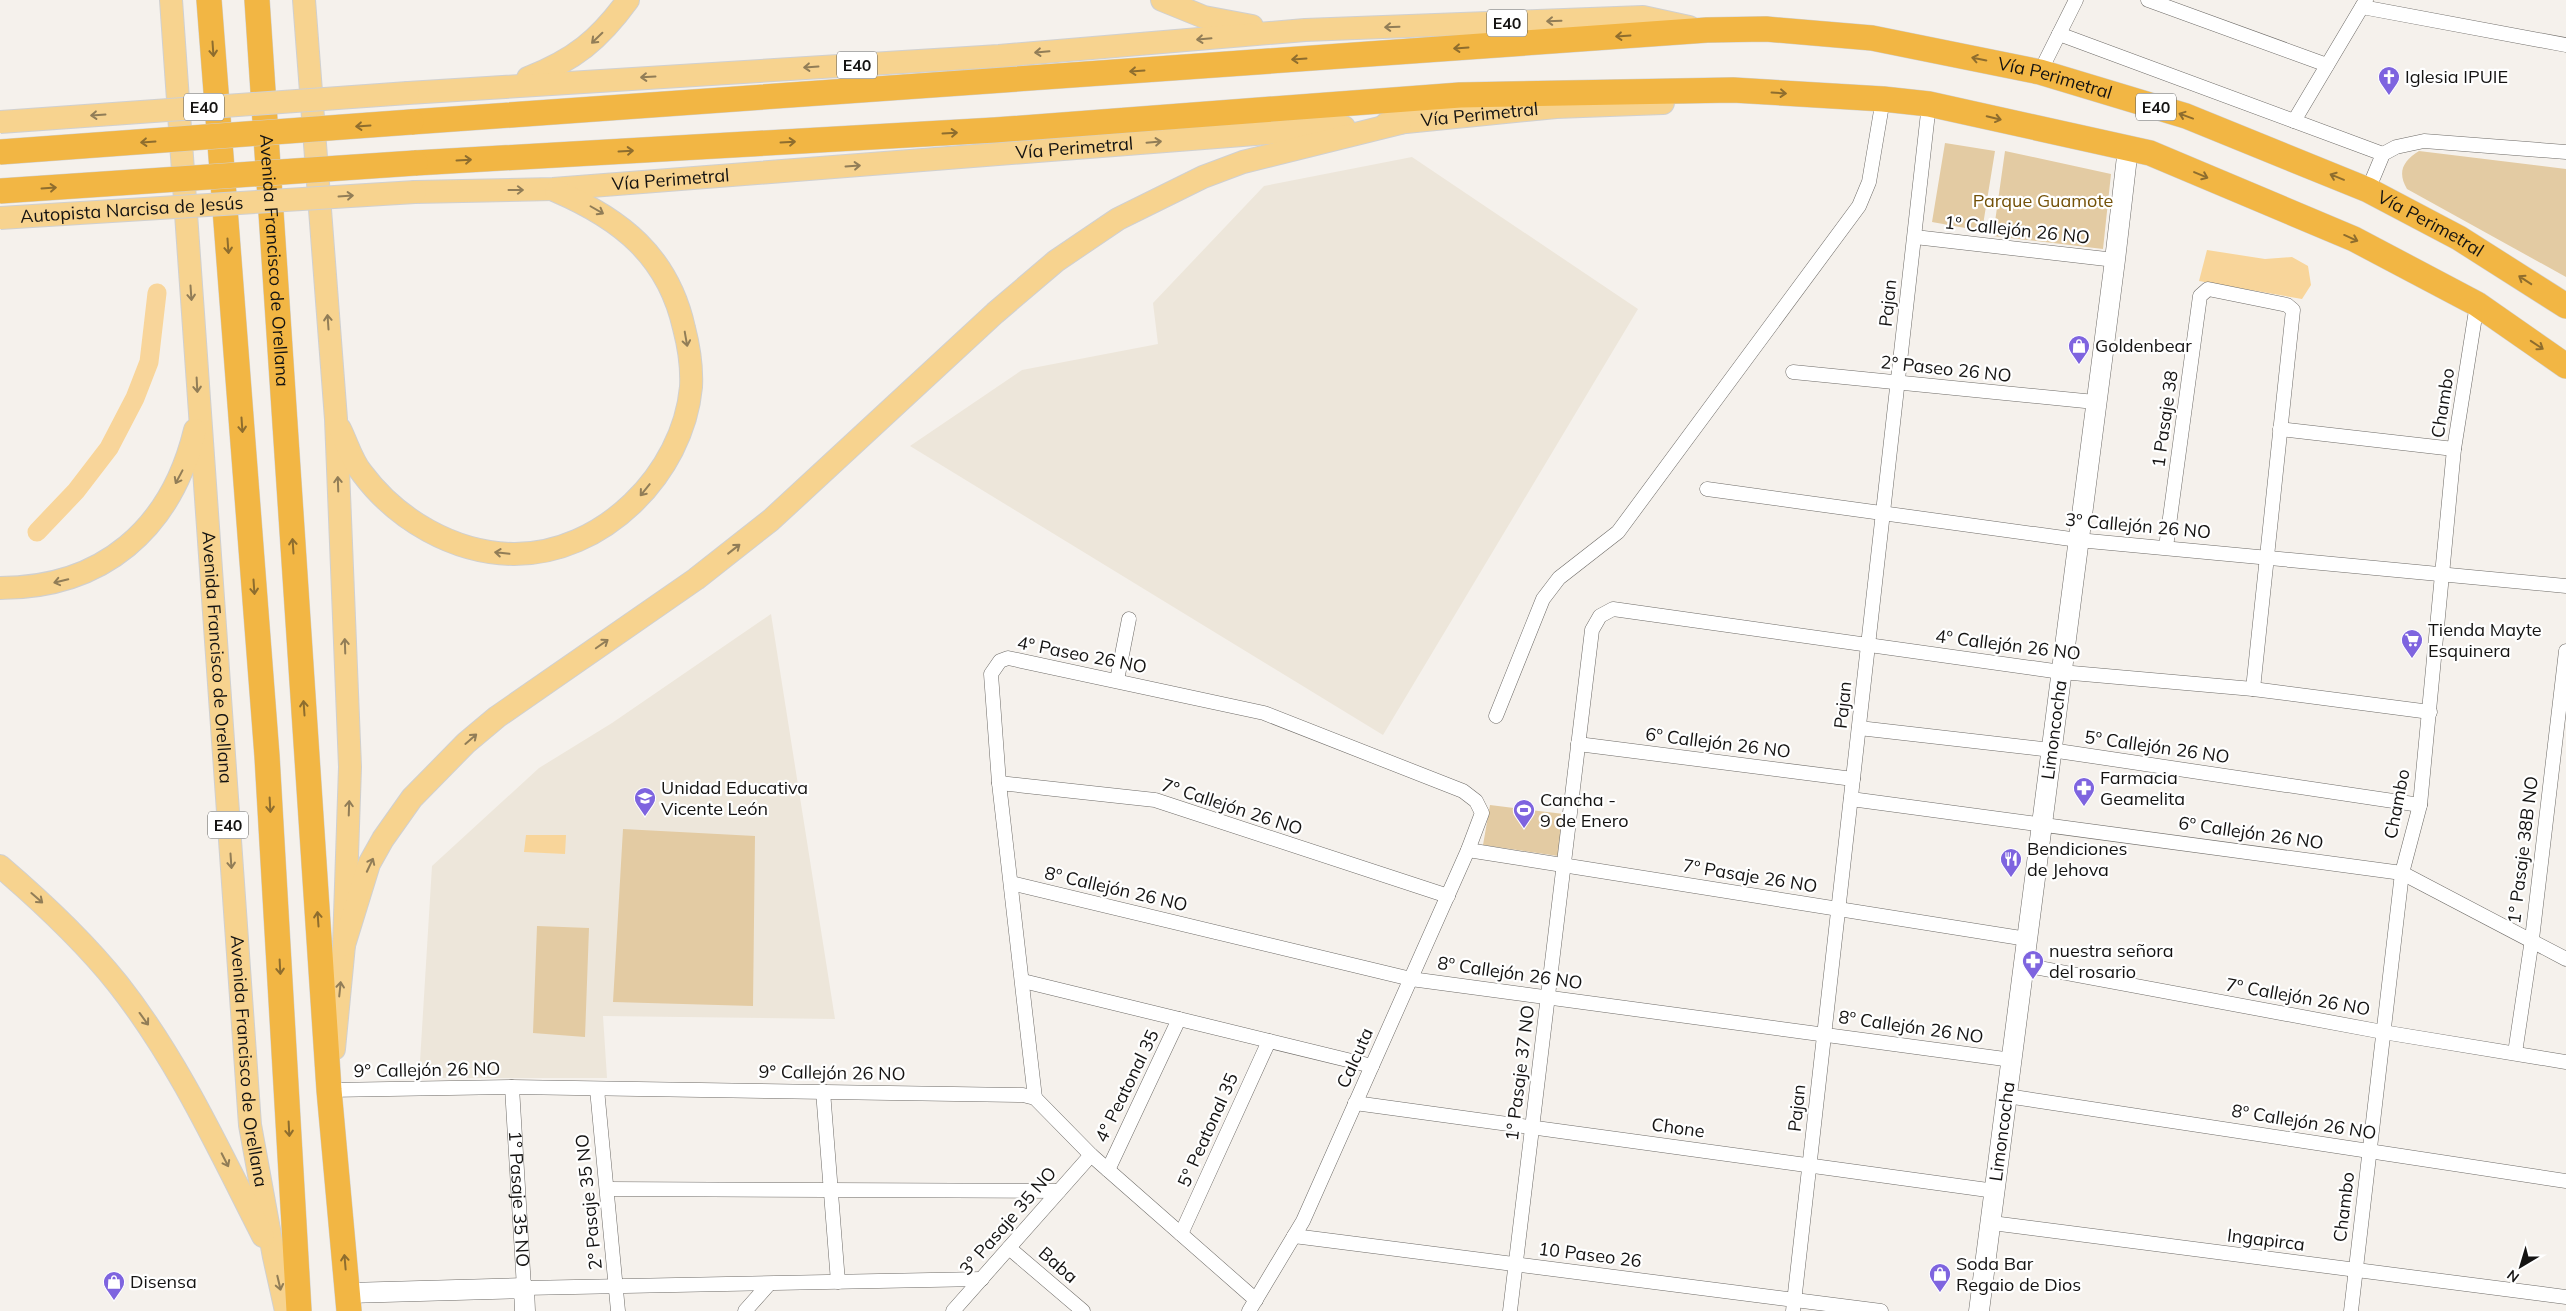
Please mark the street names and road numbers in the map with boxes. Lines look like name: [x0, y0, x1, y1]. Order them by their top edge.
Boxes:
road number: E40: [1487, 9, 1527, 36]
road number: E40: [837, 52, 877, 78]
street label: Vía Perimetral: [1996, 52, 2115, 104]
road number: E40: [184, 94, 224, 120]
road number: E40: [2136, 94, 2176, 120]
street label: Vía Perimetral: [1420, 97, 1539, 131]
street label: Vía Perimetral: [1015, 132, 1134, 164]
street label: Avenida Francisco de Orellana: [255, 133, 295, 387]
street label: Vía Perimetral: [611, 163, 730, 195]
street label: Vía Perimetral: [2374, 185, 2488, 262]
street label: Autopista Narcisa de Jesús: [19, 191, 244, 228]
street label: 1º Callejón 26 NO: [1943, 210, 2091, 249]
street label: Pajan: [1874, 278, 1901, 328]
street label: 2° Paseo 26 NO: [1879, 350, 2013, 387]
street label: Chambo: [2426, 366, 2459, 440]
street label: 1 Pasaje 38: [2146, 369, 2183, 469]
street label: 3º Callejón 26 NO: [2064, 508, 2212, 543]
street label: Avenida Francisco de Orellana: [197, 530, 238, 784]
street label: 4º Callejón 26 NO: [1934, 624, 2082, 665]
street label: 4° Paseo 26 NO: [1015, 631, 1149, 678]
street label: Limoncocha: [2036, 679, 2072, 781]
street label: Pajan: [1829, 680, 1856, 730]
street label: 6º Callejón 26 NO: [1644, 722, 1792, 763]
street label: 5º Callejón 26 NO: [2083, 725, 2231, 768]
street label: Chambo: [2378, 767, 2415, 841]
street label: 7° Callejón 26 NO: [1159, 773, 1306, 840]
street label: 1° Pasaje 38B NO: [2502, 775, 2543, 925]
street label: 6º Callejón 26 NO: [2177, 811, 2325, 854]
road number: E40: [208, 812, 248, 838]
street label: 7º Pasaje 26 NO: [1681, 854, 1819, 897]
street label: 8º Callejón 26 NO: [1042, 861, 1190, 916]
street label: Avenida Francisco de Orellana: [226, 934, 273, 1189]
street label: 8º Callejón 26 NO: [1436, 951, 1584, 994]
street label: 7º Callejón 26 NO: [2224, 972, 2372, 1021]
street label: 1° Pasaje 37 NO: [1500, 1004, 1539, 1142]
street label: 8º Callejón 26 NO: [1837, 1005, 1985, 1048]
street label: Calcuta: [1331, 1024, 1378, 1091]
street label: 4° Peatonal 35: [1089, 1026, 1164, 1146]
street label: 9° Callejón 26 NO: [353, 1057, 501, 1082]
street label: 9° Callejón 26 NO: [758, 1060, 906, 1085]
street label: 5° Peatonal 35: [1172, 1069, 1243, 1190]
street label: Limoncocha: [1984, 1080, 2020, 1183]
street label: Pajan: [1783, 1083, 1810, 1133]
street label: 8º Callejón 26 NO: [2230, 1099, 2378, 1144]
street label: Chone: [1650, 1112, 1706, 1143]
street label: 1° Pasaje 35 NO: [504, 1130, 535, 1268]
street label: 2° Pasaje 35 NO: [570, 1133, 607, 1271]
street label: 3° Pasaje 35 NO: [954, 1162, 1061, 1280]
street label: Chambo: [2328, 1171, 2359, 1243]
street label: Ingapirca: [2226, 1223, 2306, 1256]
street label: 10 Paseo 26: [1537, 1237, 1643, 1272]
street label: Baba: [1034, 1241, 1083, 1288]

